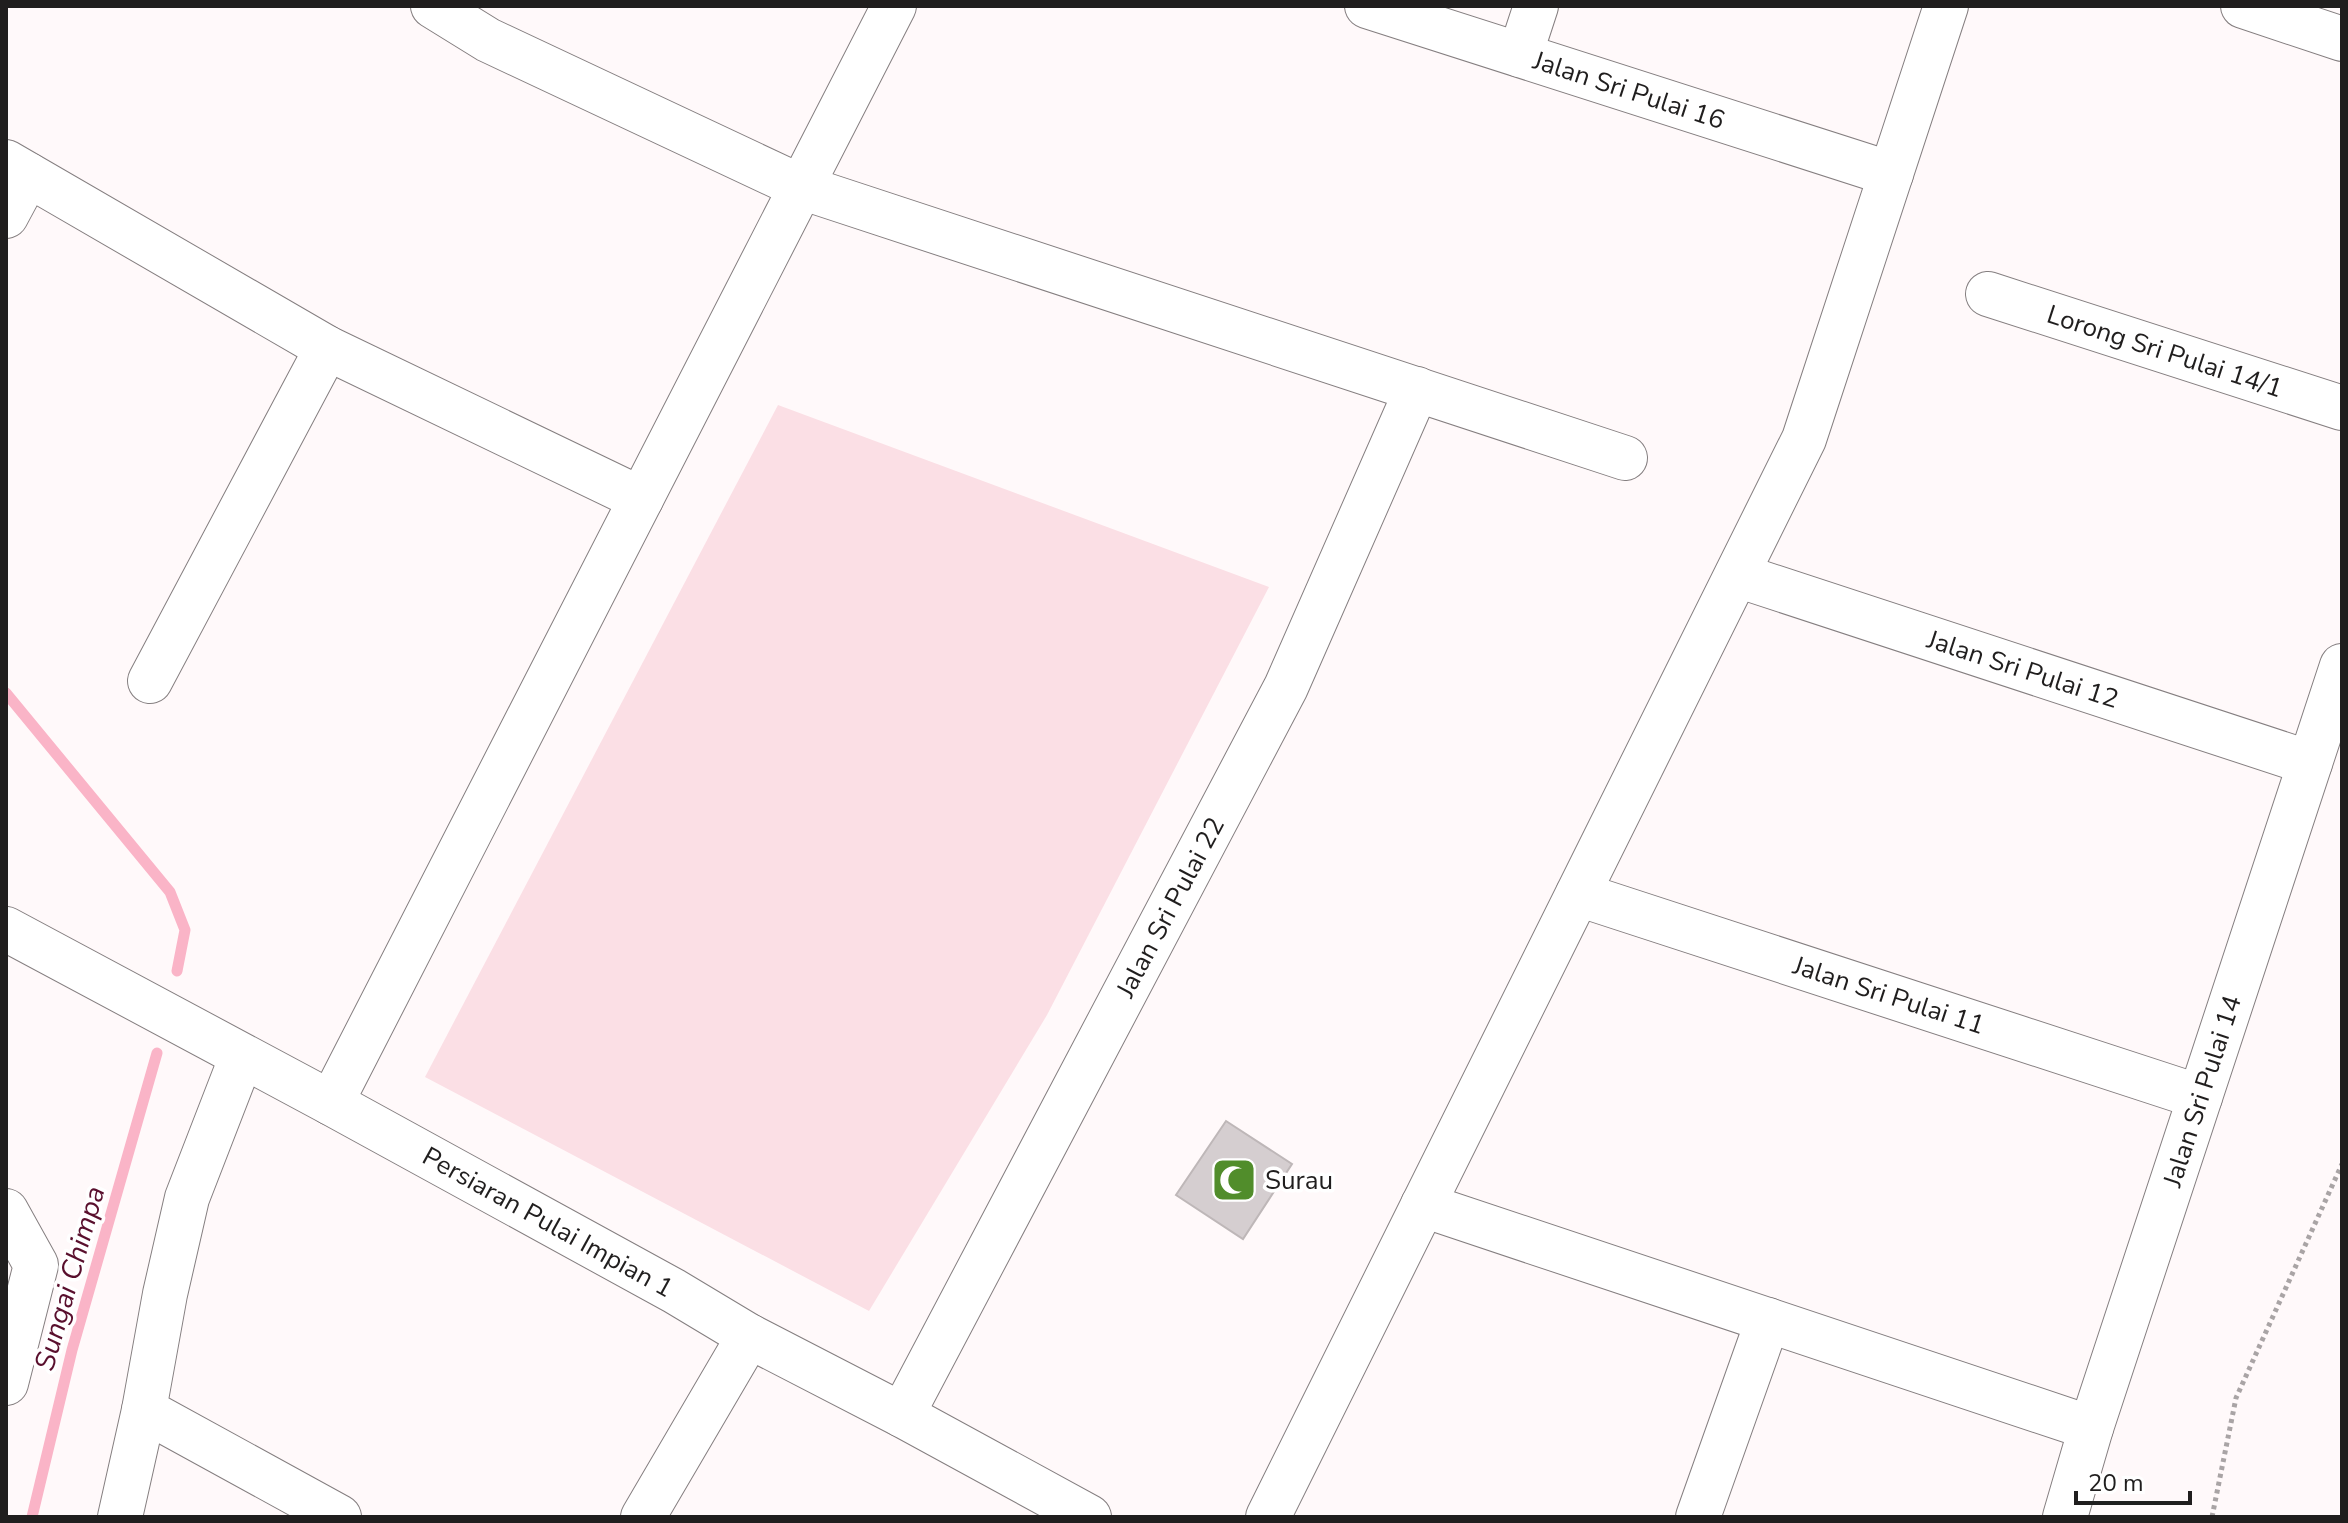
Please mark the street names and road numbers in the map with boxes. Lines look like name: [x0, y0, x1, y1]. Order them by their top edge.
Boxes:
street label: Jalan Sri Pulai 16: [1528, 43, 1729, 138]
street label: Lorong Sri Pulai 14/1: [2042, 297, 2287, 406]
street label: Jalan Sri Pulai 12: [1922, 622, 2123, 717]
street label: Jalan Sri Pulai 22: [1108, 811, 1233, 1004]
street label: Jalan Sri Pulai 11: [1788, 948, 1989, 1043]
street label: Jalan Sri Pulai 14: [2155, 991, 2250, 1192]
street label: Persiaran Pulai Impian 1: [416, 1139, 679, 1306]

